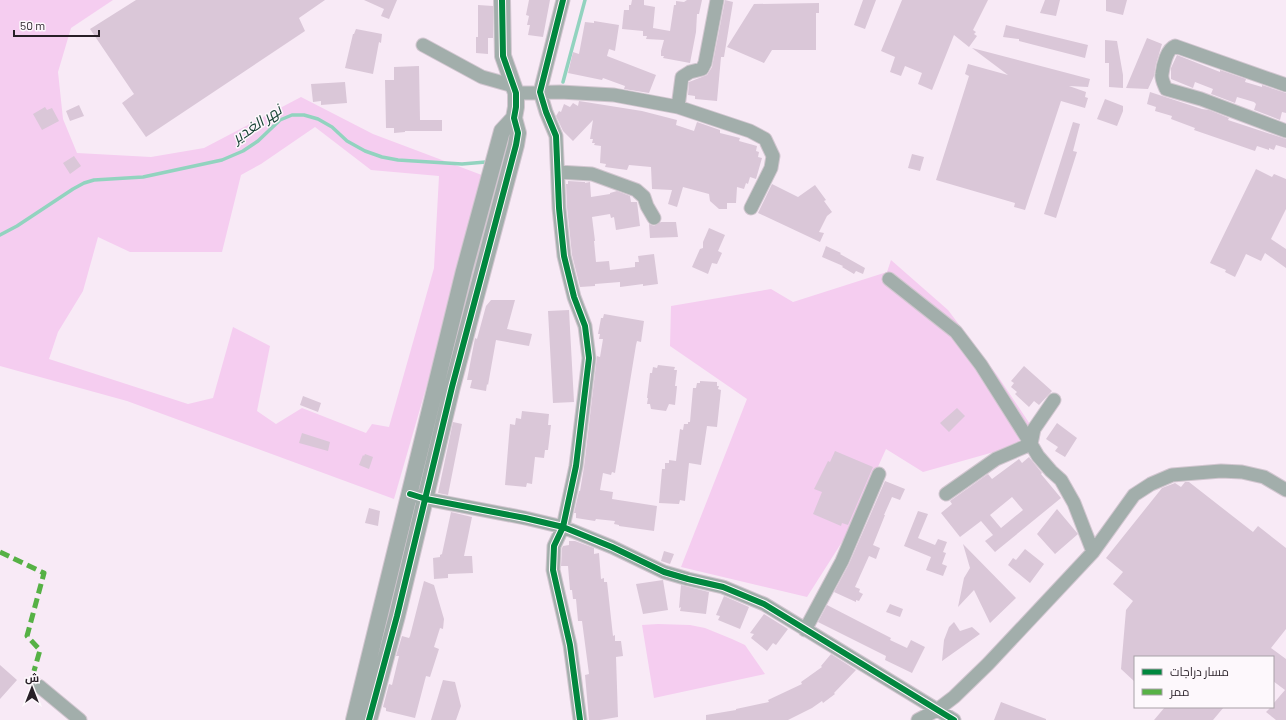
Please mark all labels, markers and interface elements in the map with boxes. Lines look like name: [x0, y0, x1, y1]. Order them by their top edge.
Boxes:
scale bar: [14, 12, 99, 38]
text: 50 m: [20, 18, 45, 32]
water label: نهر الغدير: [227, 99, 287, 148]
legend: [1134, 656, 1274, 708]
text: مسار دراجات: [1170, 664, 1229, 679]
north arrow: [12, 668, 52, 708]
text: ش: [25, 671, 39, 685]
text: ممر: [1169, 684, 1189, 699]

